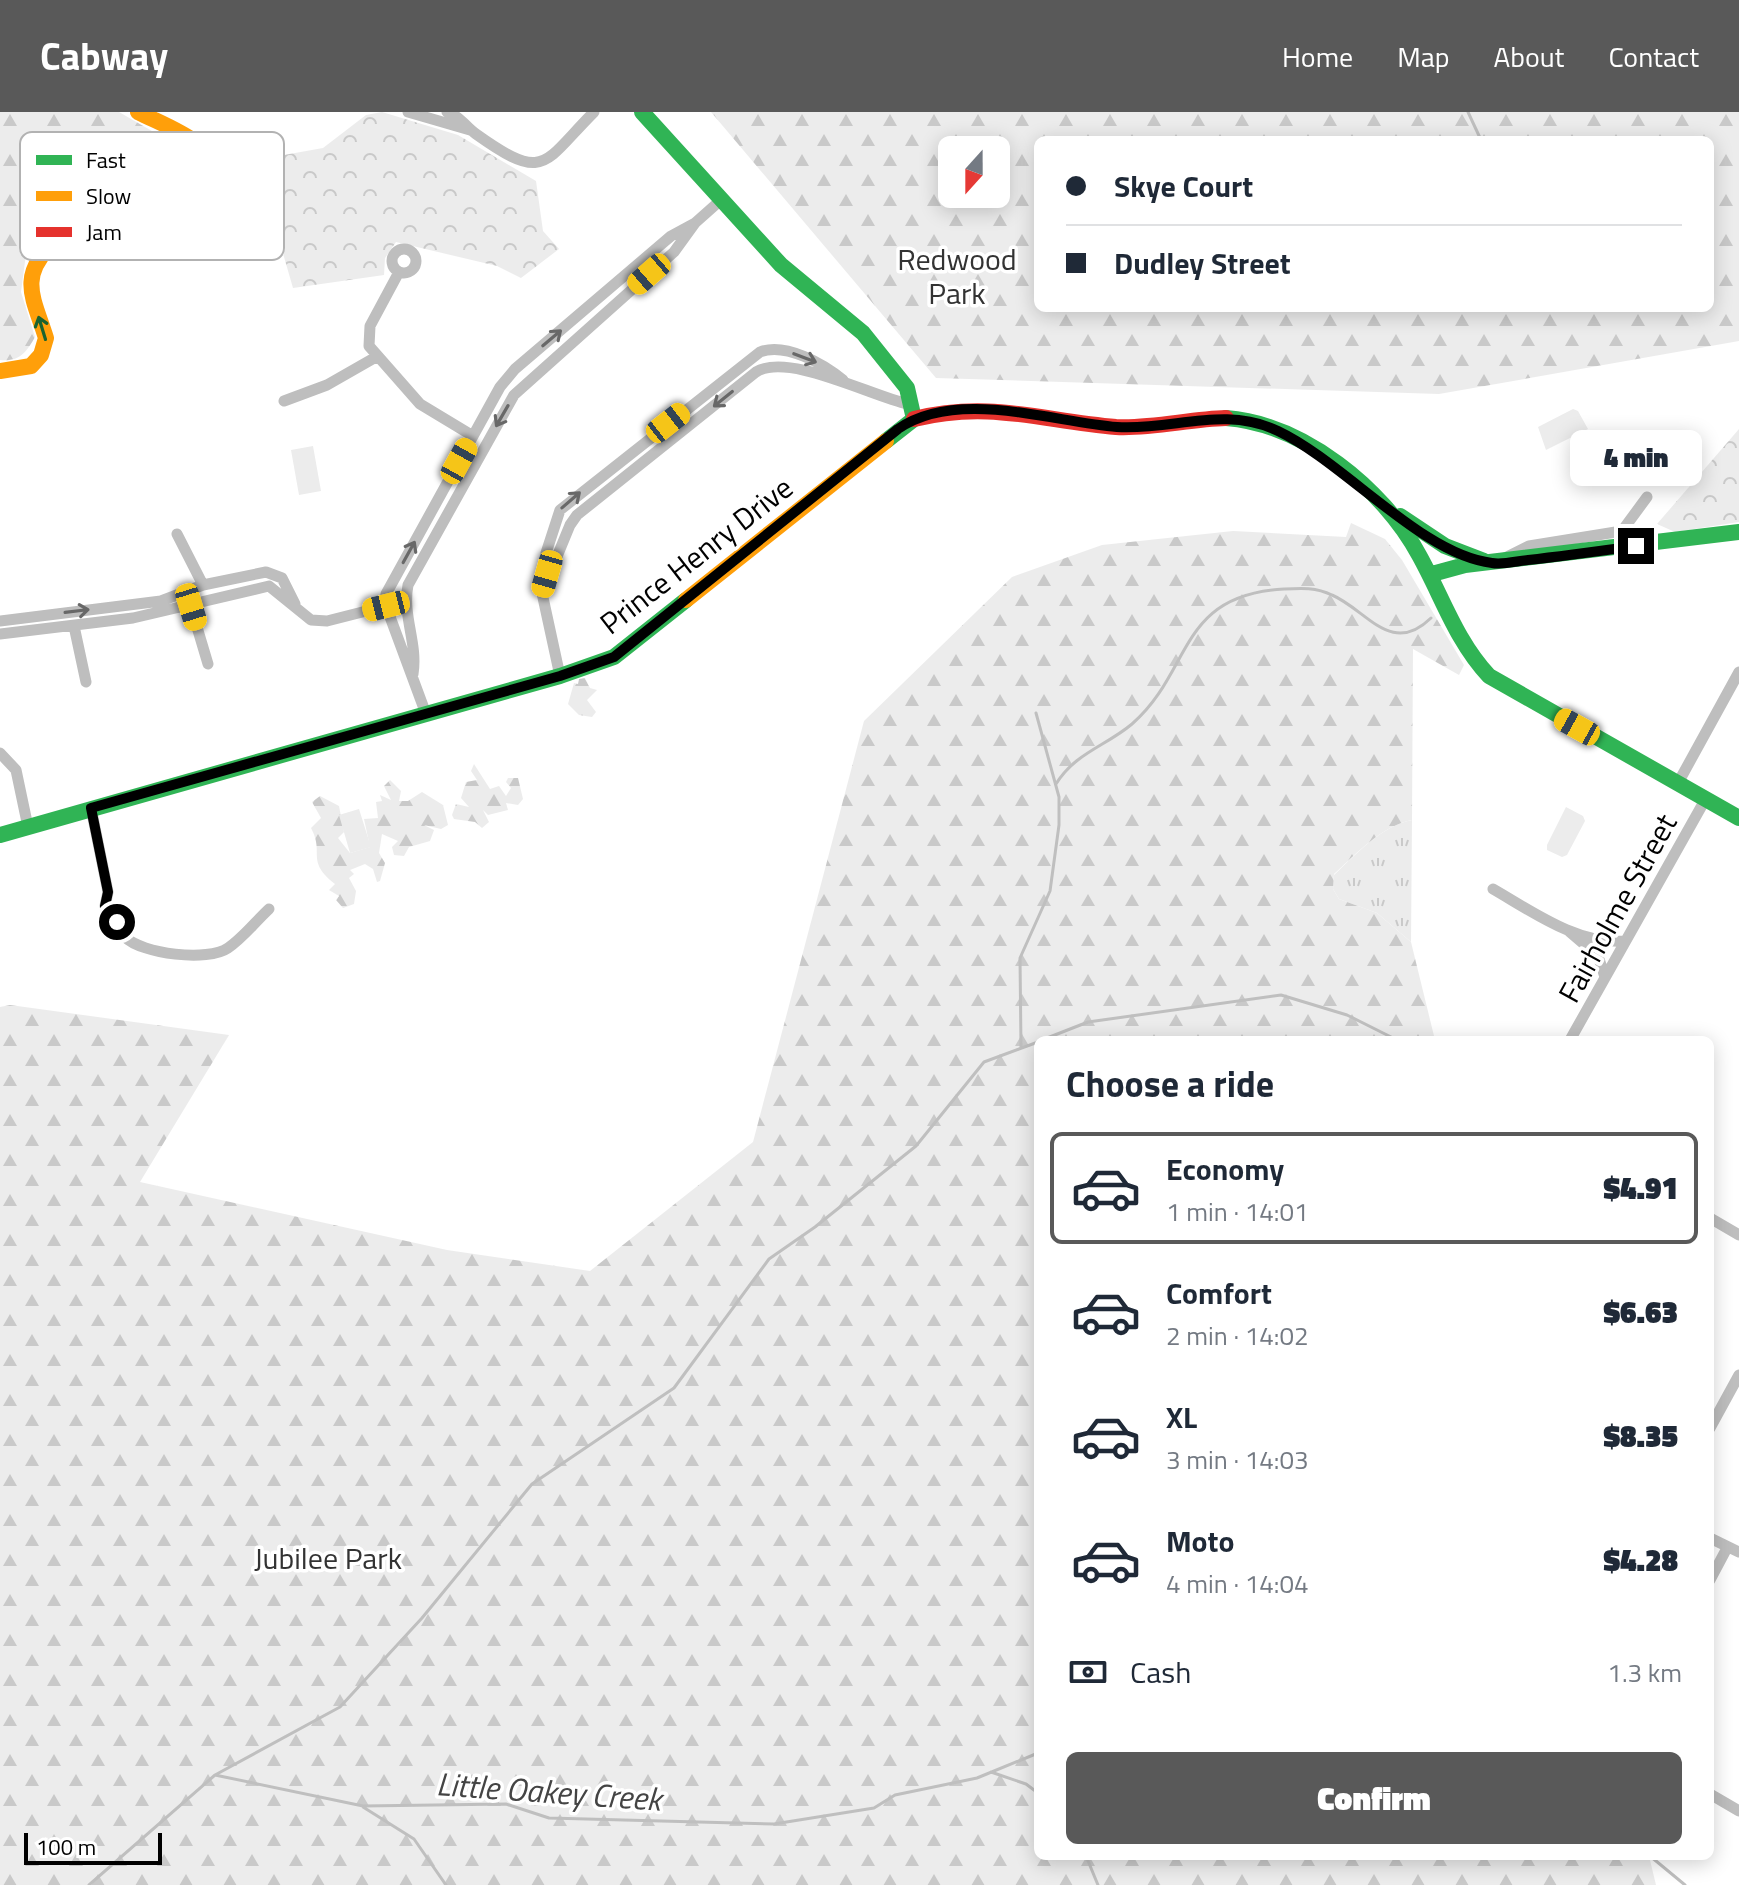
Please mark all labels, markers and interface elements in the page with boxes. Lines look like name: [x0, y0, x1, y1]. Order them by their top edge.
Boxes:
text: Cabway: [40, 27, 168, 85]
text: Home: [1282, 35, 1353, 78]
text: Map: [1397, 35, 1450, 78]
text: About: [1494, 35, 1564, 78]
text: Contact: [1608, 35, 1699, 78]
legend: [20, 132, 284, 260]
north arrow: [938, 136, 1010, 208]
map controls: [938, 136, 1010, 208]
text: Fast: [86, 143, 126, 177]
text: Skye Court: [1114, 163, 1253, 209]
text: Slow: [86, 179, 132, 213]
text: Jam: [86, 215, 122, 249]
park label: Redwood Park: [897, 236, 1017, 316]
text: Dudley Street: [1114, 240, 1291, 286]
car: [623, 249, 675, 299]
one-way arrow: [34, 315, 49, 341]
one-way arrow: [541, 329, 561, 347]
one-way arrow: [792, 352, 817, 366]
one-way arrow: [713, 390, 734, 407]
car: [642, 399, 694, 447]
one-way arrow: [494, 403, 509, 427]
callout: 4 min: [1570, 430, 1702, 486]
car: [437, 434, 481, 488]
text: 4 min: [1604, 438, 1668, 477]
street label: Prince Henry Drive: [590, 465, 802, 645]
one-way arrow: [561, 491, 581, 509]
route end: [1618, 528, 1654, 564]
one-way arrow: [401, 541, 417, 564]
car: [529, 548, 565, 600]
car: [173, 581, 209, 633]
car: [360, 589, 412, 623]
one-way arrow: [63, 604, 90, 619]
car: [1550, 705, 1604, 749]
street label: Fairholme Street: [1546, 805, 1688, 1011]
route start: [99, 904, 135, 940]
text: Choose a ride: [1066, 1056, 1274, 1111]
text: Economy: [1166, 1146, 1284, 1192]
icon: car: [1070, 1152, 1142, 1224]
text: $4.91: [1604, 1165, 1678, 1211]
text: 1 min · 14:01: [1166, 1192, 1309, 1231]
text: Comfort: [1166, 1270, 1272, 1316]
icon: car: [1070, 1276, 1142, 1348]
text: $6.63: [1604, 1289, 1678, 1335]
text: 2 min · 14:02: [1166, 1316, 1309, 1355]
text: XL: [1166, 1394, 1197, 1440]
icon: car: [1070, 1400, 1142, 1472]
text: $8.35: [1604, 1413, 1678, 1459]
text: 3 min · 14:03: [1166, 1440, 1309, 1479]
text: Moto: [1166, 1518, 1234, 1564]
icon: car: [1070, 1524, 1142, 1596]
park label: Jubilee Park: [254, 1535, 402, 1581]
text: $4.28: [1604, 1537, 1678, 1583]
text: 4 min · 14:04: [1166, 1564, 1309, 1603]
text: Cash: [1130, 1649, 1191, 1695]
icon: cash: [1066, 1650, 1110, 1694]
text: 1.3 km: [1607, 1653, 1682, 1692]
button: Confirm: [1066, 1752, 1682, 1844]
water label: Little Oakey Creek: [435, 1759, 667, 1823]
scale bar: [24, 1829, 162, 1865]
text: 100 m: [36, 1830, 96, 1864]

